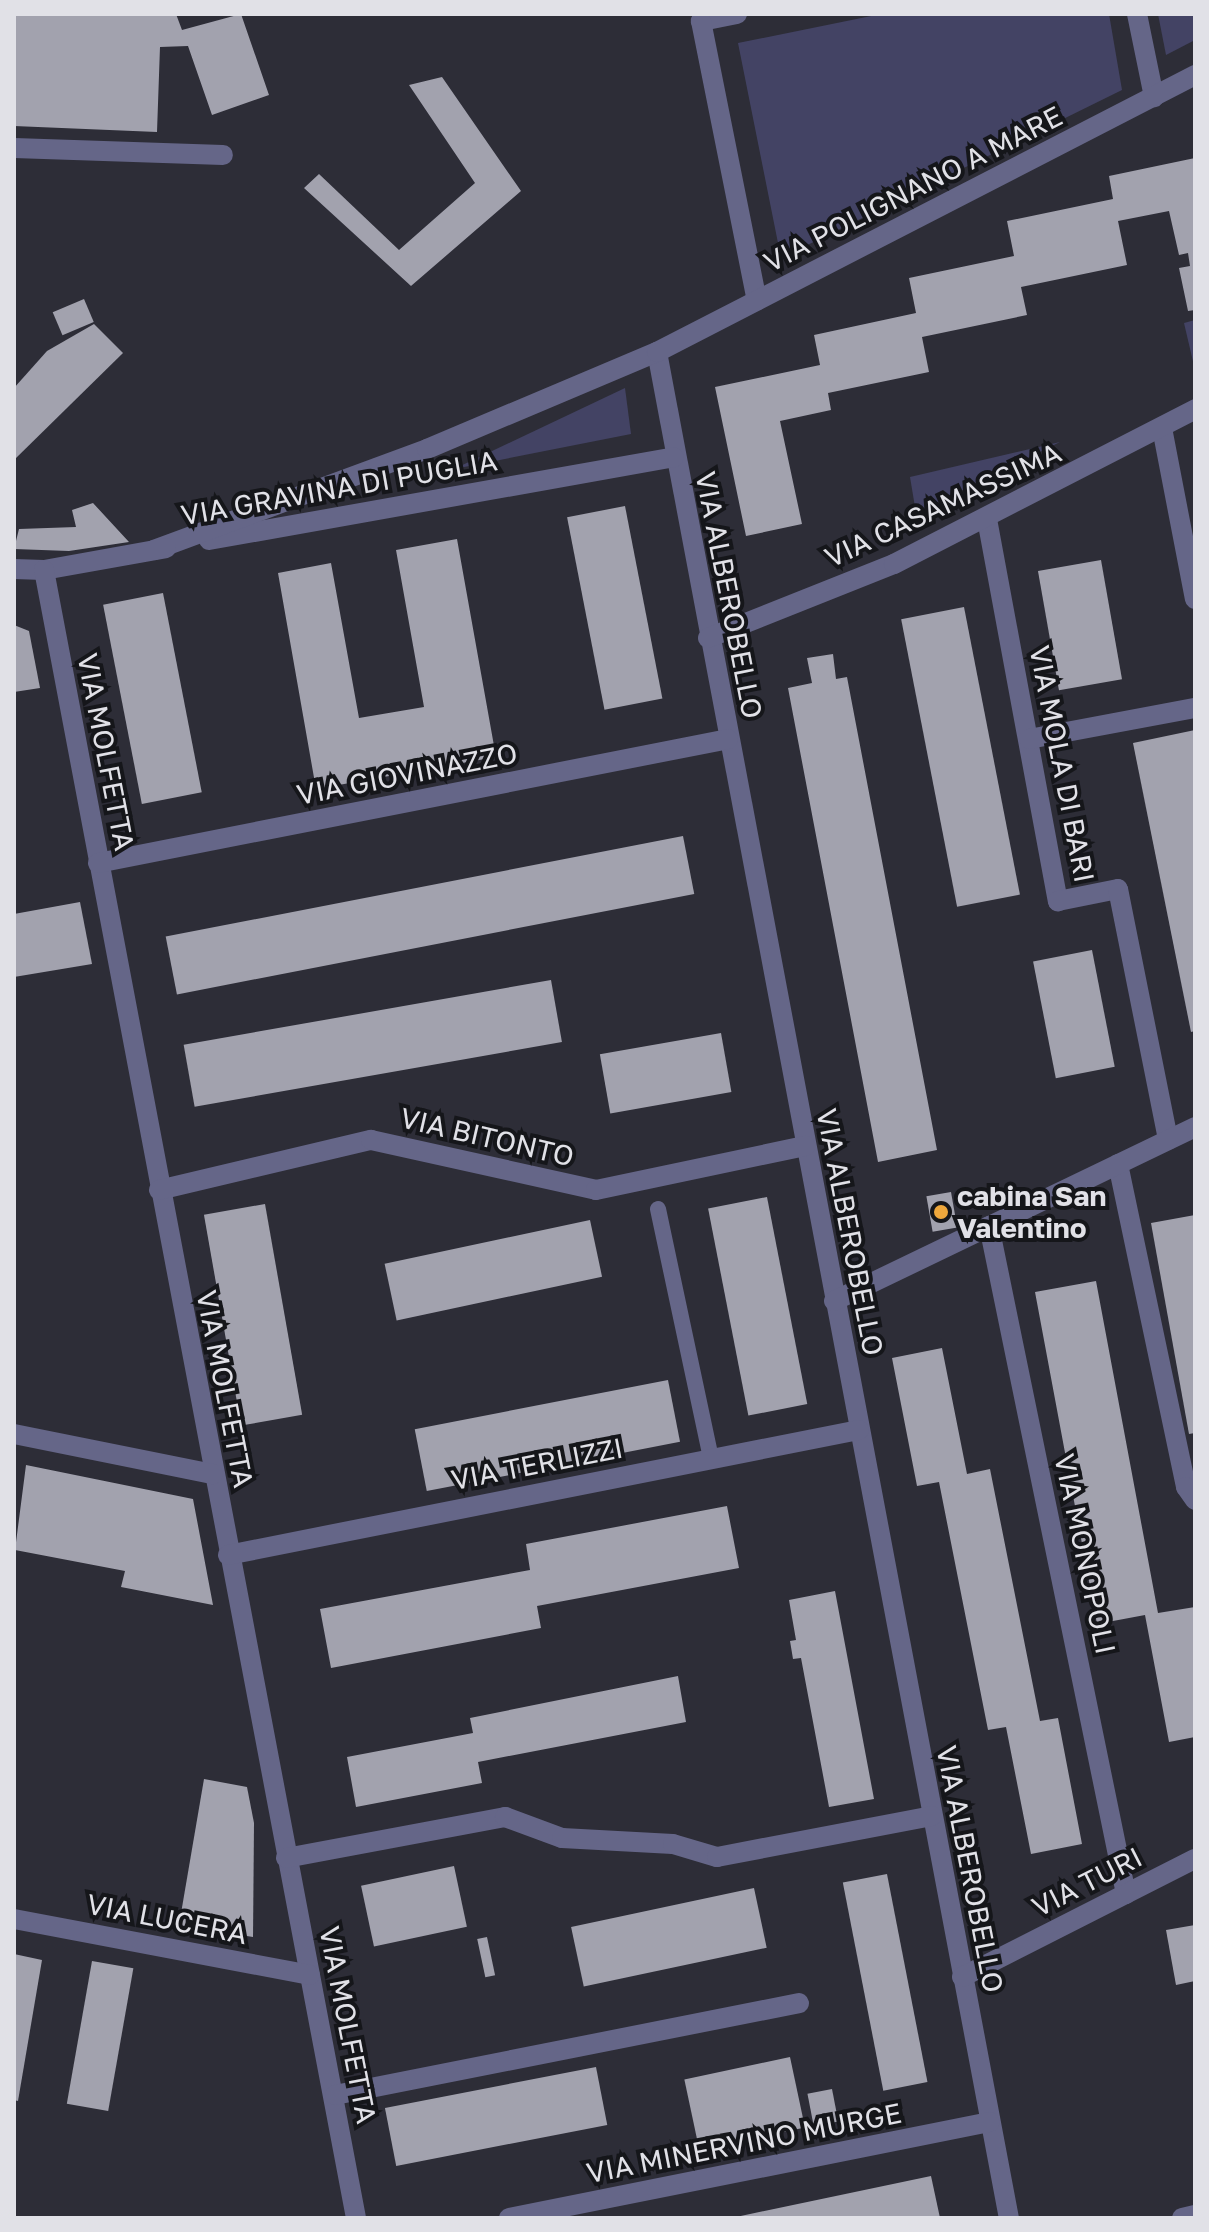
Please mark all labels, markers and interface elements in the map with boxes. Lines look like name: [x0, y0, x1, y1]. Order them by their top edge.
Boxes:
street label: VIA POLIGNANO A MARE: [758, 99, 1068, 279]
street label: VIA CASAMASSIMA: [820, 436, 1066, 574]
street label: VIA GRAVINA DI PUGLIA: [178, 444, 500, 532]
street label: VIA ALBEROBELLO: [689, 469, 769, 721]
street label: VIA MOLA DI BARI: [1023, 643, 1101, 885]
street label: VIA MOLFETTA: [70, 650, 142, 854]
street label: VIA GIOVINAZZO: [294, 736, 520, 812]
street label: VIA BITONTO: [397, 1101, 577, 1173]
street label: VIA ALBEROBELLO: [810, 1106, 890, 1358]
place label: cabina San Valentino: [957, 1179, 1106, 1245]
marker: cabina San Valentino: [932, 1203, 950, 1221]
street label: VIA MOLFETTA: [189, 1287, 261, 1491]
street label: VIA TERLIZZI: [448, 1431, 626, 1497]
street label: VIA MONOPOLI: [1047, 1451, 1123, 1657]
street label: VIA ALBEROBELLO: [930, 1743, 1010, 1995]
street label: VIA TURI: [1026, 1840, 1148, 1924]
street label: VIA LUCERA: [84, 1887, 250, 1951]
street label: VIA MOLFETTA: [312, 1923, 384, 2127]
street label: VIA MINERVINO MURGE: [584, 2096, 904, 2190]

